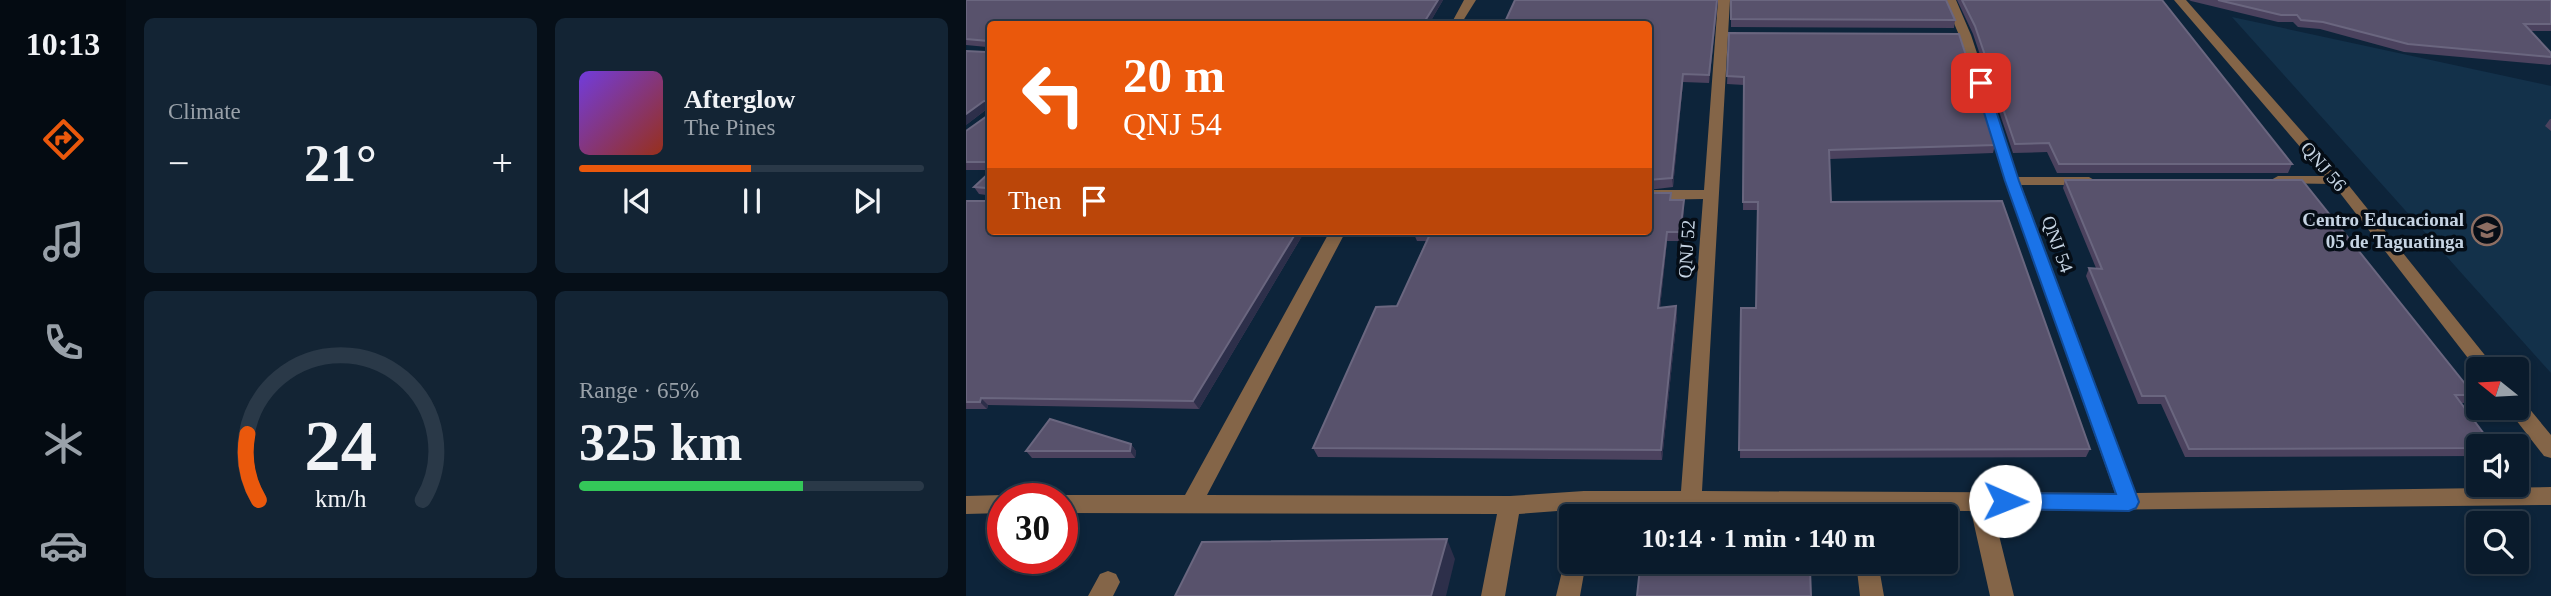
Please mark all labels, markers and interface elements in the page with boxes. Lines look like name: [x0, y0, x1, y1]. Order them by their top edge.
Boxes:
text: 10:13: [26, 26, 100, 62]
text: 20 m: [1123, 48, 1225, 103]
icon: left: [1008, 49, 1099, 140]
pin: [1951, 53, 2011, 113]
icon: arrive: [1962, 64, 2000, 102]
text: Afterglow: [684, 85, 795, 114]
text: Climate: [168, 99, 241, 124]
text: QNJ 54: [1123, 106, 1222, 142]
icon: directions: [39, 115, 88, 164]
text: The Pines: [684, 115, 775, 140]
text: 21°: [304, 135, 377, 192]
street label: QNJ 56: [2296, 137, 2351, 195]
text: −: [168, 142, 189, 184]
text: +: [492, 142, 513, 184]
icon: previous: [618, 182, 656, 220]
icon: pause: [733, 182, 771, 220]
icon: next: [848, 182, 886, 220]
icon: arrive: [1075, 182, 1113, 220]
text: Then: [1008, 186, 1061, 215]
place label: Centro Educacional 05 de Taguatinga: [2302, 209, 2464, 252]
street label: QNJ 54: [2038, 213, 2078, 276]
school or university icon: Centro Educacional 05 de Taguatinga: [2470, 213, 2504, 247]
icon: music: [39, 217, 88, 266]
street label: QNJ 52: [1674, 219, 1699, 279]
icon: phone: [39, 318, 88, 367]
north arrow: [2466, 357, 2529, 420]
map controls: [2466, 357, 2529, 574]
text: Range · 65%: [579, 378, 699, 403]
text: 24: [304, 406, 377, 487]
text: 325 km: [579, 414, 742, 471]
icon: climate: [39, 419, 88, 468]
button: sound: [2466, 434, 2529, 497]
position arrow: [1968, 464, 2042, 538]
speed limit sign: 30: [987, 483, 1078, 574]
text: km/h: [315, 485, 367, 512]
button: search: [2466, 511, 2529, 574]
icon: car: [39, 521, 88, 570]
text: 10:14 · 1 min · 140 m: [1642, 524, 1876, 553]

